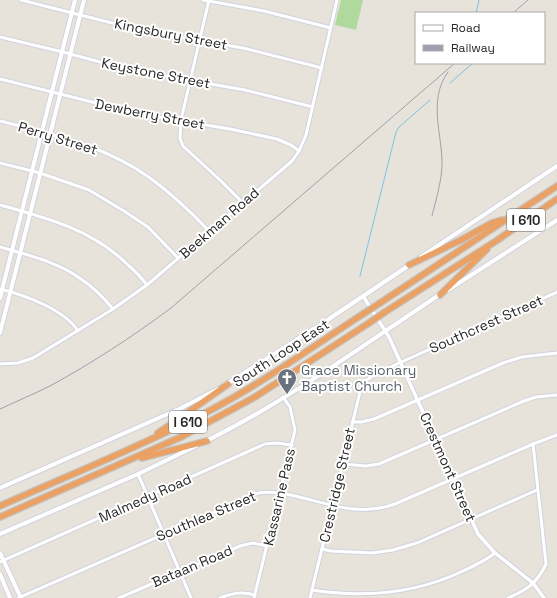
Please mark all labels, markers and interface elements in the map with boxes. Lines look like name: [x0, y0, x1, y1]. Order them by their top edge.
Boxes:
legend: [415, 12, 545, 64]
street label: Kingsbury Street: [113, 14, 229, 54]
text: Road: [451, 20, 480, 36]
text: Railway: [451, 40, 495, 56]
street label: Keystone Street: [100, 54, 212, 92]
street label: Dewberry Street: [94, 95, 206, 133]
street label: Perry Street: [16, 117, 100, 159]
street label: Beekman Road: [175, 183, 263, 263]
road number: I 610: [507, 209, 545, 231]
street label: Southcrest Street: [426, 291, 546, 357]
street label: South Loop East: [229, 315, 333, 391]
place label: Grace Missionary Baptist Church: [301, 361, 416, 395]
church icon: Grace Missionary Baptist Church: [276, 367, 298, 395]
street label: Crestmont Street: [416, 410, 480, 524]
road number: I 610: [169, 411, 207, 433]
street label: Crestridge Street: [315, 426, 359, 544]
street label: Kassarine Pass: [259, 447, 299, 547]
street label: Malmedy Road: [96, 470, 194, 526]
street label: Southlea Street: [153, 487, 259, 545]
street label: Bataan Road: [149, 541, 235, 591]

